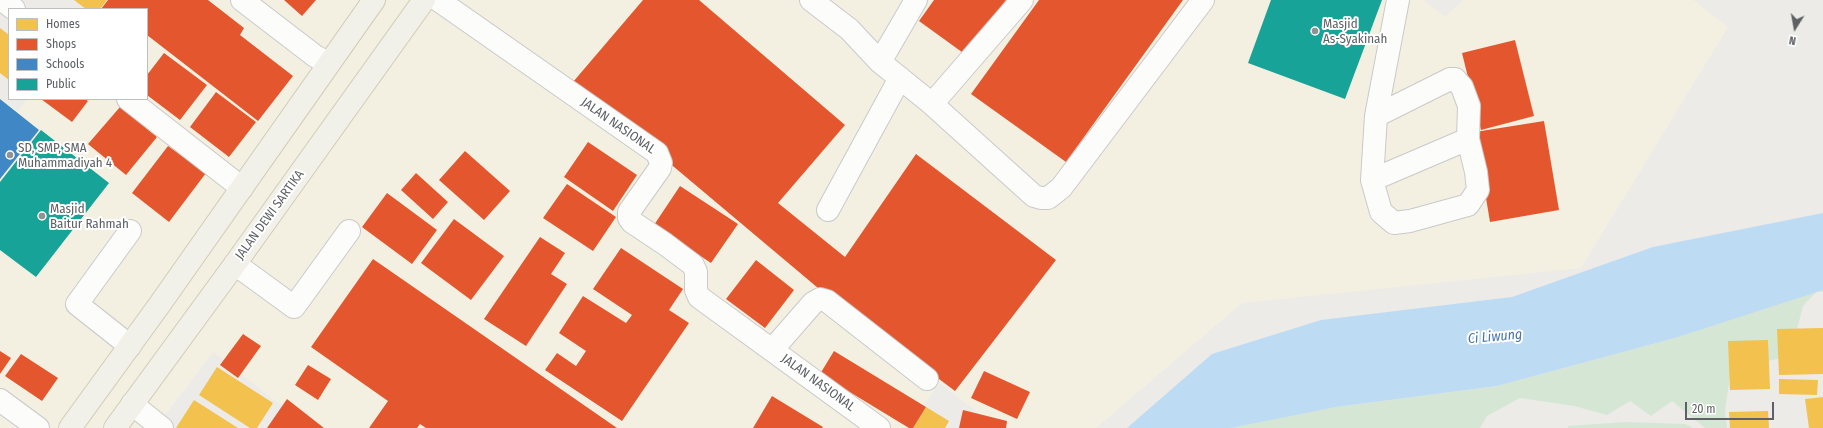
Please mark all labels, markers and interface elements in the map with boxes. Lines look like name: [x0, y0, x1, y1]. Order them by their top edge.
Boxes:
legend: [8, 8, 148, 100]
north arrow: [1775, 8, 1815, 48]
place label: Masjid As-Syakinah: [1323, 16, 1387, 47]
text: Homes: [46, 17, 80, 31]
marker: Masjid As-Syakinah: [1310, 26, 1320, 36]
text: N: [1788, 33, 1797, 47]
text: Shops: [46, 37, 76, 51]
text: Schools: [46, 57, 84, 71]
text: Public: [46, 77, 76, 91]
street label: JALAN NASIONAL: [578, 95, 658, 157]
place label: SD, SMP, SMA Muhammadiyah 4: [18, 140, 112, 171]
marker: SD, SMP, SMA Muhammadiyah 4: [5, 150, 15, 160]
street label: JALAN DEWI SARTIKA: [232, 167, 308, 263]
place label: Masjid Baitur Rahmah: [50, 201, 129, 232]
marker: Masjid Baitur Rahmah: [37, 211, 47, 221]
water label: Ci Liwung: [1467, 326, 1523, 348]
street label: JALAN NASIONAL: [778, 351, 858, 415]
scale bar: [1687, 394, 1776, 420]
text: 20 m: [1692, 402, 1716, 416]

